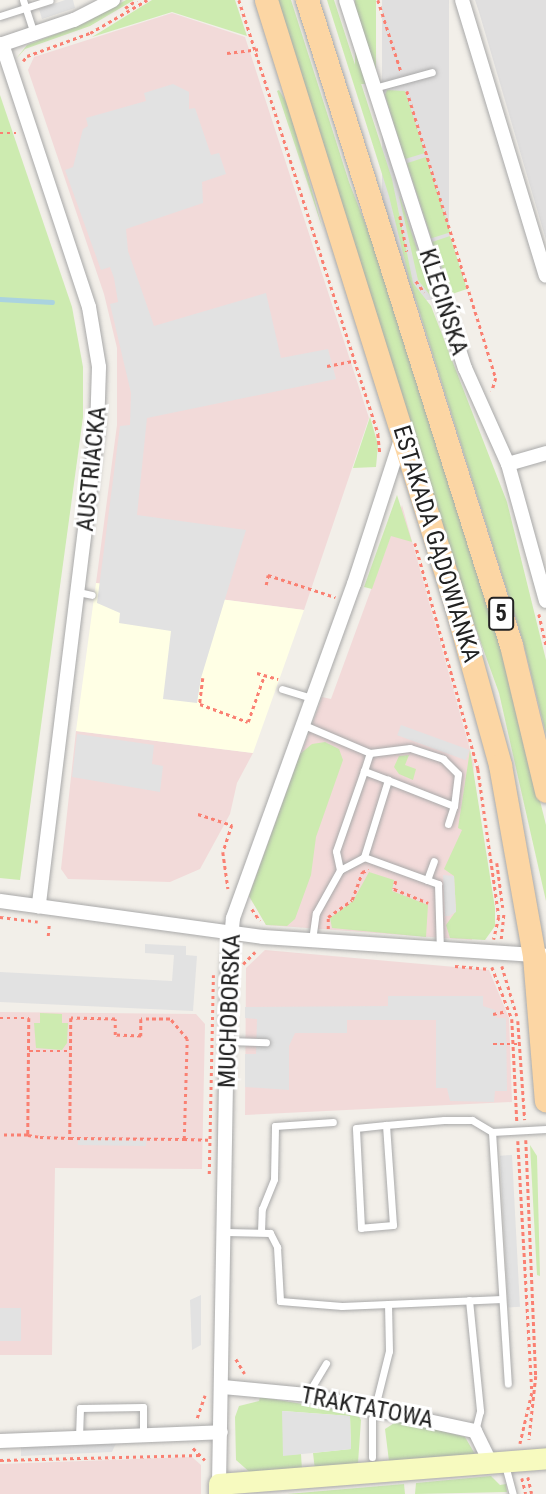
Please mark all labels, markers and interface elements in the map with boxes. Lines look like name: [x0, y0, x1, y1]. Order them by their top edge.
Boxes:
street label: KLECIŃSKA: [412, 245, 474, 359]
street label: AUSTRIACKA: [71, 405, 113, 533]
street label: ESTAKADA GĄDOWIANKA: [386, 422, 486, 666]
road number: 5: [487, 594, 515, 634]
street label: MUCHOBORSKA: [213, 933, 247, 1089]
street label: TRAKTATOWA: [298, 1381, 436, 1435]

